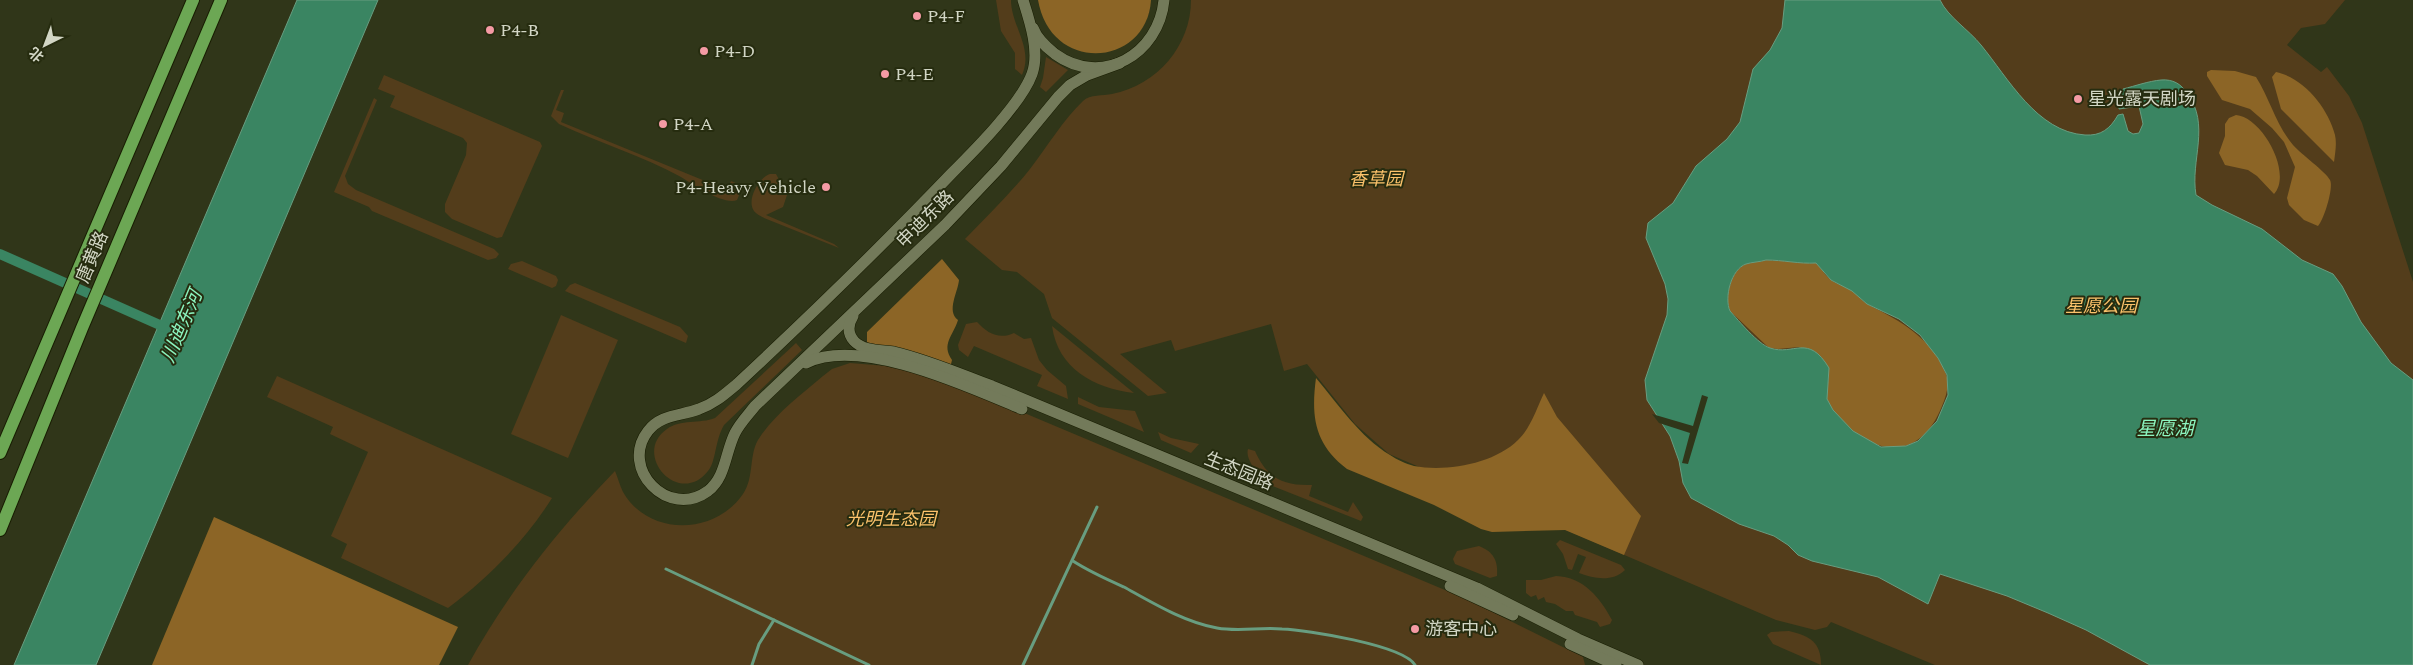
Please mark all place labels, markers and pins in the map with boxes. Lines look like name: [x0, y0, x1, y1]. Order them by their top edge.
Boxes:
place label: P4-F: [927, 3, 965, 30]
marker: P4-F: [911, 10, 923, 22]
place label: P4-B: [500, 17, 539, 44]
marker: P4-B: [484, 24, 496, 36]
place label: P4-D: [714, 38, 755, 65]
marker: P4-D: [698, 45, 710, 57]
place label: P4-E: [895, 61, 934, 88]
marker: P4-E: [879, 68, 891, 80]
place label: 星光露天剧场: [2088, 86, 2196, 113]
marker: 星光露天剧场: [2072, 93, 2084, 105]
place label: P4-A: [673, 111, 713, 138]
marker: P4-A: [657, 118, 669, 130]
place label: P4-Heavy Vehicle: [675, 174, 816, 201]
marker: P4-Heavy Vehicle: [820, 181, 832, 193]
place label: 游客中心: [1425, 616, 1497, 643]
marker: 游客中心: [1409, 623, 1421, 635]

